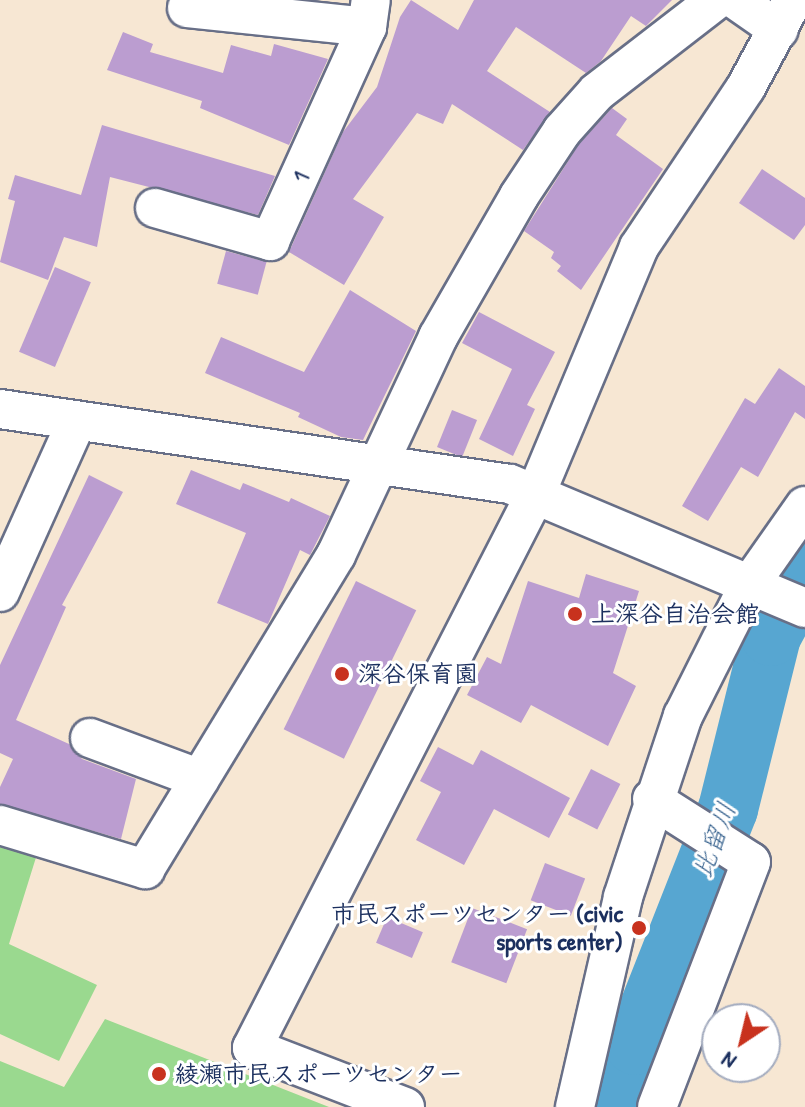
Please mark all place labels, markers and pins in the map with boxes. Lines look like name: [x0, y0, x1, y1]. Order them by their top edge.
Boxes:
place label: 上深谷自治会館: [591, 600, 759, 628]
marker: 上深谷自治会館: [566, 605, 584, 623]
place label: 深谷保育園: [358, 660, 478, 688]
marker: 深谷保育園: [333, 665, 351, 683]
place label: 市民スポーツセンター (civic sports center): [330, 900, 623, 956]
marker: 市民スポーツセンター (civic sports center): [630, 919, 648, 937]
place label: 綾瀬市民スポーツセンター: [175, 1060, 463, 1088]
marker: 綾瀬市民スポーツセンター: [150, 1065, 168, 1083]

